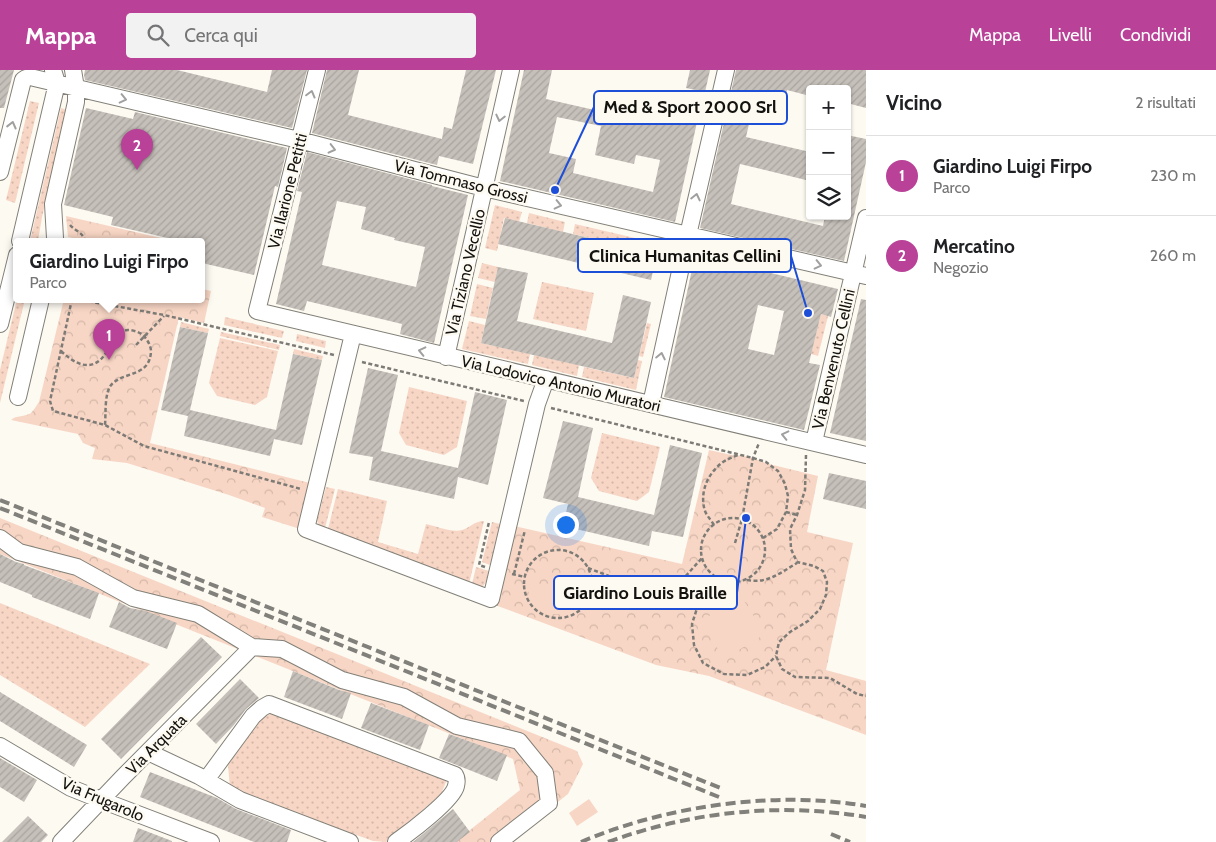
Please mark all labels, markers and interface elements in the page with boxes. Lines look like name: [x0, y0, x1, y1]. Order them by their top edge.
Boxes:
search box: [126, 13, 476, 58]
text: Mappa: [25, 21, 96, 50]
icon: search: [144, 21, 172, 49]
text: Cerca qui: [184, 24, 258, 47]
text: Mappa: [969, 24, 1021, 46]
text: Livelli: [1049, 24, 1092, 46]
text: Condividi: [1120, 24, 1191, 46]
map controls: [806, 85, 851, 220]
button: +: [806, 85, 851, 130]
one-way arrow: [305, 90, 316, 99]
text: Vicino: [886, 90, 942, 115]
callout: Med & Sport 2000 Srl: [594, 91, 787, 124]
one-way arrow: [119, 93, 127, 104]
text: 2 risultati: [1135, 93, 1196, 112]
text: Med & Sport 2000 Srl: [603, 96, 777, 118]
one-way arrow: [495, 113, 506, 122]
one-way arrow: [6, 121, 17, 130]
pin: 2: [121, 129, 153, 170]
button: −: [806, 130, 851, 175]
street label: Via Ilarione Petitti: [264, 131, 311, 251]
one-way arrow: [328, 143, 337, 154]
text: Giardino Luigi Firpo: [933, 155, 1092, 178]
street label: Via Tommaso Grossi: [392, 156, 530, 207]
text: 1: [899, 166, 905, 185]
text: 230 m: [1150, 166, 1196, 185]
button: layers: [806, 175, 851, 220]
text: Parco: [933, 178, 970, 197]
one-way arrow: [690, 193, 701, 202]
one-way arrow: [553, 199, 562, 210]
street label: Via Tiziano Vecellio: [442, 207, 489, 337]
text: Mercatino: [933, 235, 1015, 258]
popup: [13, 238, 205, 303]
callout: Clinica Humanitas Cellini: [578, 239, 791, 272]
text: Clinica Humanitas Cellini: [589, 245, 781, 267]
text: 2: [898, 246, 906, 265]
text: 260 m: [1150, 246, 1196, 265]
text: Giardino Luigi Firpo: [29, 250, 189, 273]
text: Negozio: [933, 258, 989, 277]
one-way arrow: [814, 259, 823, 270]
text: Parco: [29, 273, 67, 292]
street label: Via Benvenuto Cellini: [808, 287, 859, 431]
pin: 1: [93, 319, 125, 360]
one-way arrow: [417, 346, 426, 357]
street label: Via Lodovico Antonio Muratori: [459, 351, 662, 416]
one-way arrow: [655, 352, 666, 361]
one-way arrow: [780, 430, 789, 441]
your location: [553, 512, 579, 538]
callout: Giardino Louis Braille: [554, 576, 737, 609]
text: Giardino Louis Braille: [563, 582, 727, 604]
street label: Via Arquata: [122, 710, 191, 779]
street label: Via Frugarolo: [59, 774, 147, 825]

